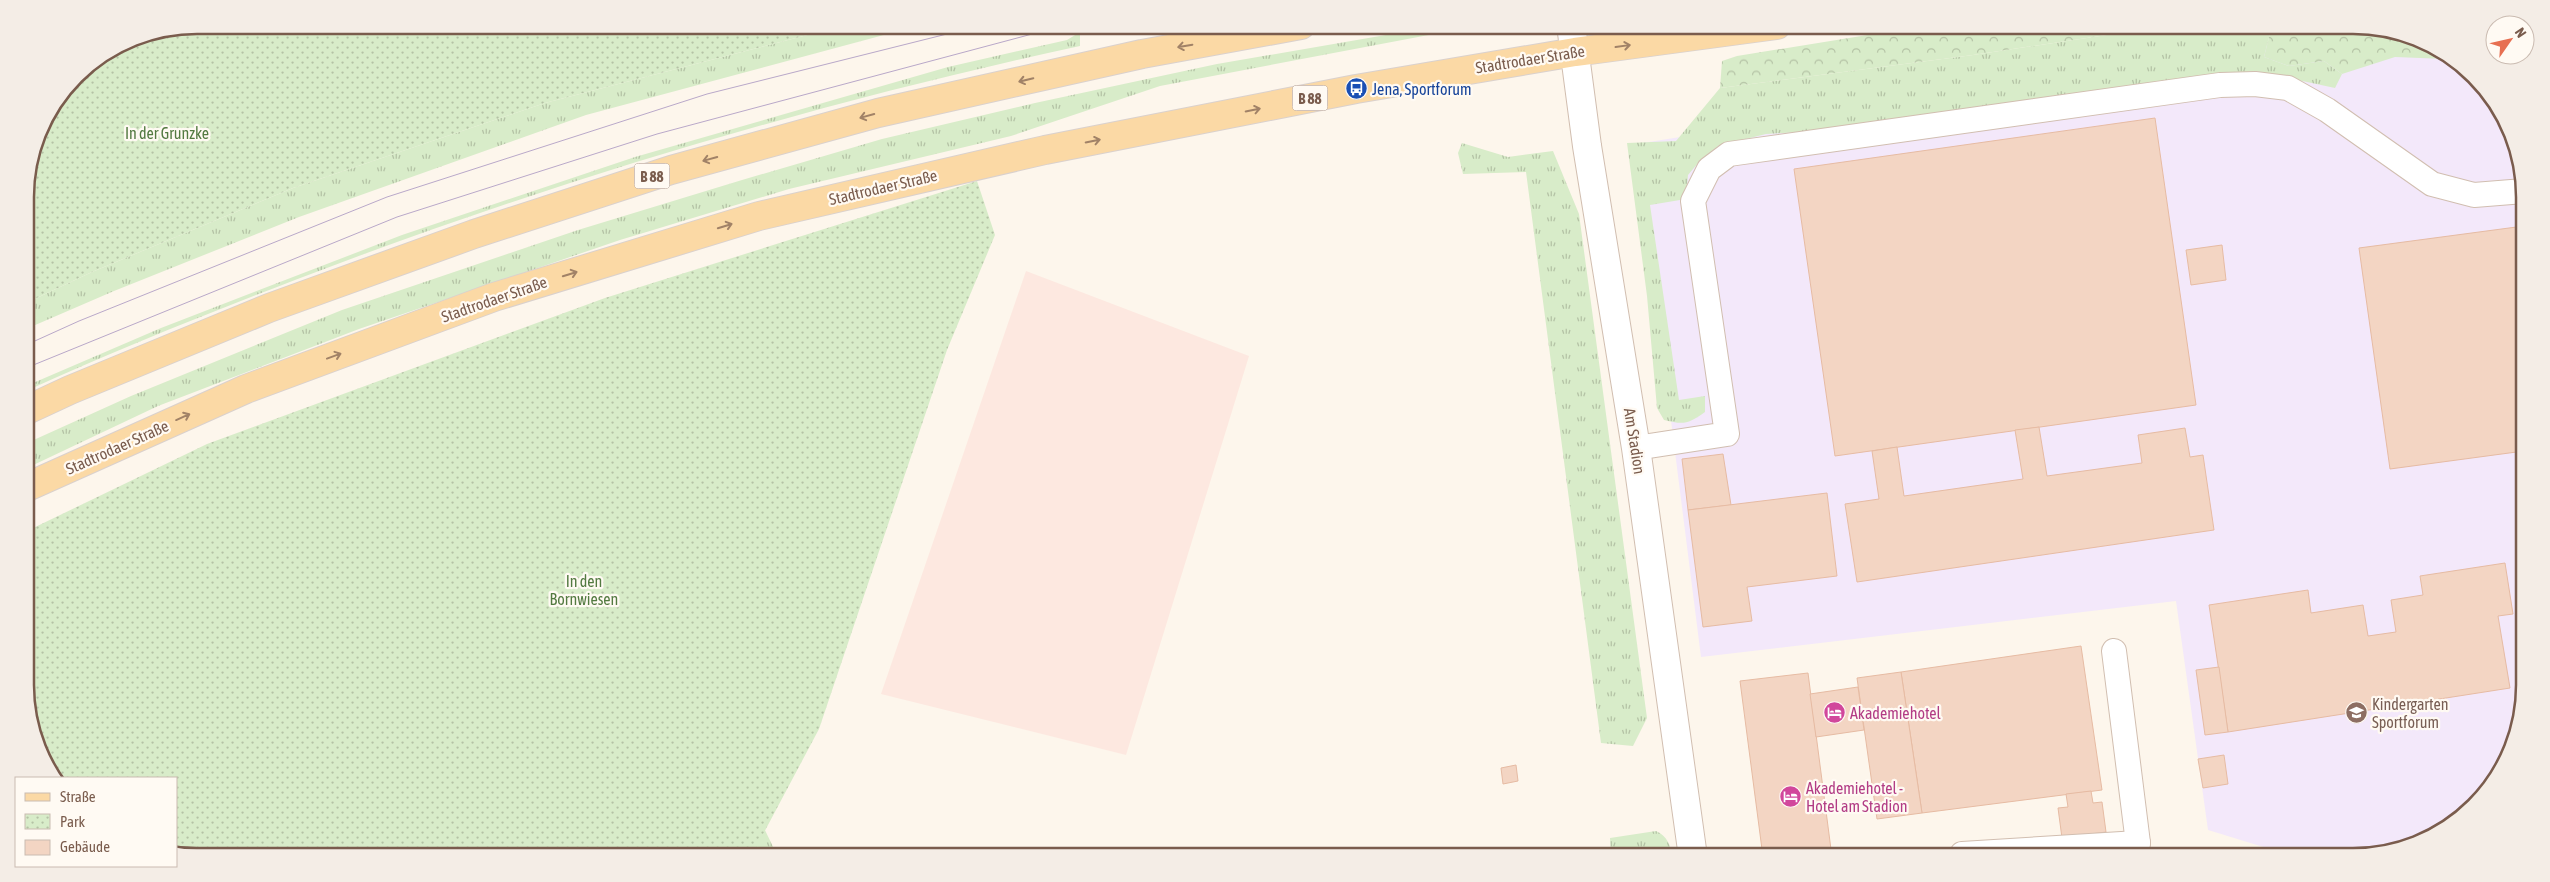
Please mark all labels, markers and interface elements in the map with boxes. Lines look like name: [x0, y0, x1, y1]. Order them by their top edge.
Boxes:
north arrow: [2485, 15, 2535, 65]
text: N: [2512, 25, 2530, 41]
one-way arrow: [1615, 40, 1631, 50]
street label: Stadtrodaer Straße: [1474, 41, 1586, 77]
one-way arrow: [1177, 42, 1193, 52]
one-way arrow: [1018, 76, 1034, 85]
bus stop icon: Jena, Sportforum: [1344, 77, 1368, 101]
place label: Jena, Sportforum: [1372, 80, 1472, 99]
road number: B 88: [1292, 86, 1328, 110]
one-way arrow: [1244, 104, 1260, 114]
one-way arrow: [860, 112, 876, 122]
park label: In der Grunzke: [125, 124, 209, 142]
one-way arrow: [1085, 136, 1101, 145]
one-way arrow: [703, 155, 719, 165]
road number: B 88: [634, 164, 670, 188]
street label: Stadtrodaer Straße: [827, 166, 939, 208]
one-way arrow: [717, 221, 733, 231]
one-way arrow: [562, 268, 578, 278]
street label: Stadtrodaer Straße: [439, 273, 549, 325]
one-way arrow: [326, 351, 341, 360]
street label: Am Stadion: [1621, 407, 1649, 475]
one-way arrow: [175, 412, 190, 422]
street label: Stadtrodaer Straße: [63, 416, 171, 478]
park label: In den Bornwiesen: [550, 572, 618, 608]
place label: Kindergarten Sportforum: [2372, 695, 2448, 732]
hotel icon: Akademiehotel: [1822, 701, 1846, 725]
school or university icon: Kindergarten Sportforum: [2344, 701, 2368, 725]
place label: Akademiehotel: [1850, 704, 1942, 722]
legend: [15, 777, 178, 867]
place label: Akademiehotel - Hotel am Stadion: [1806, 779, 1907, 815]
hotel icon: Akademiehotel - Hotel am Stadion: [1778, 785, 1802, 809]
text: Straße: [60, 788, 96, 805]
text: Park: [60, 813, 85, 830]
text: Gebäude: [60, 838, 110, 855]

